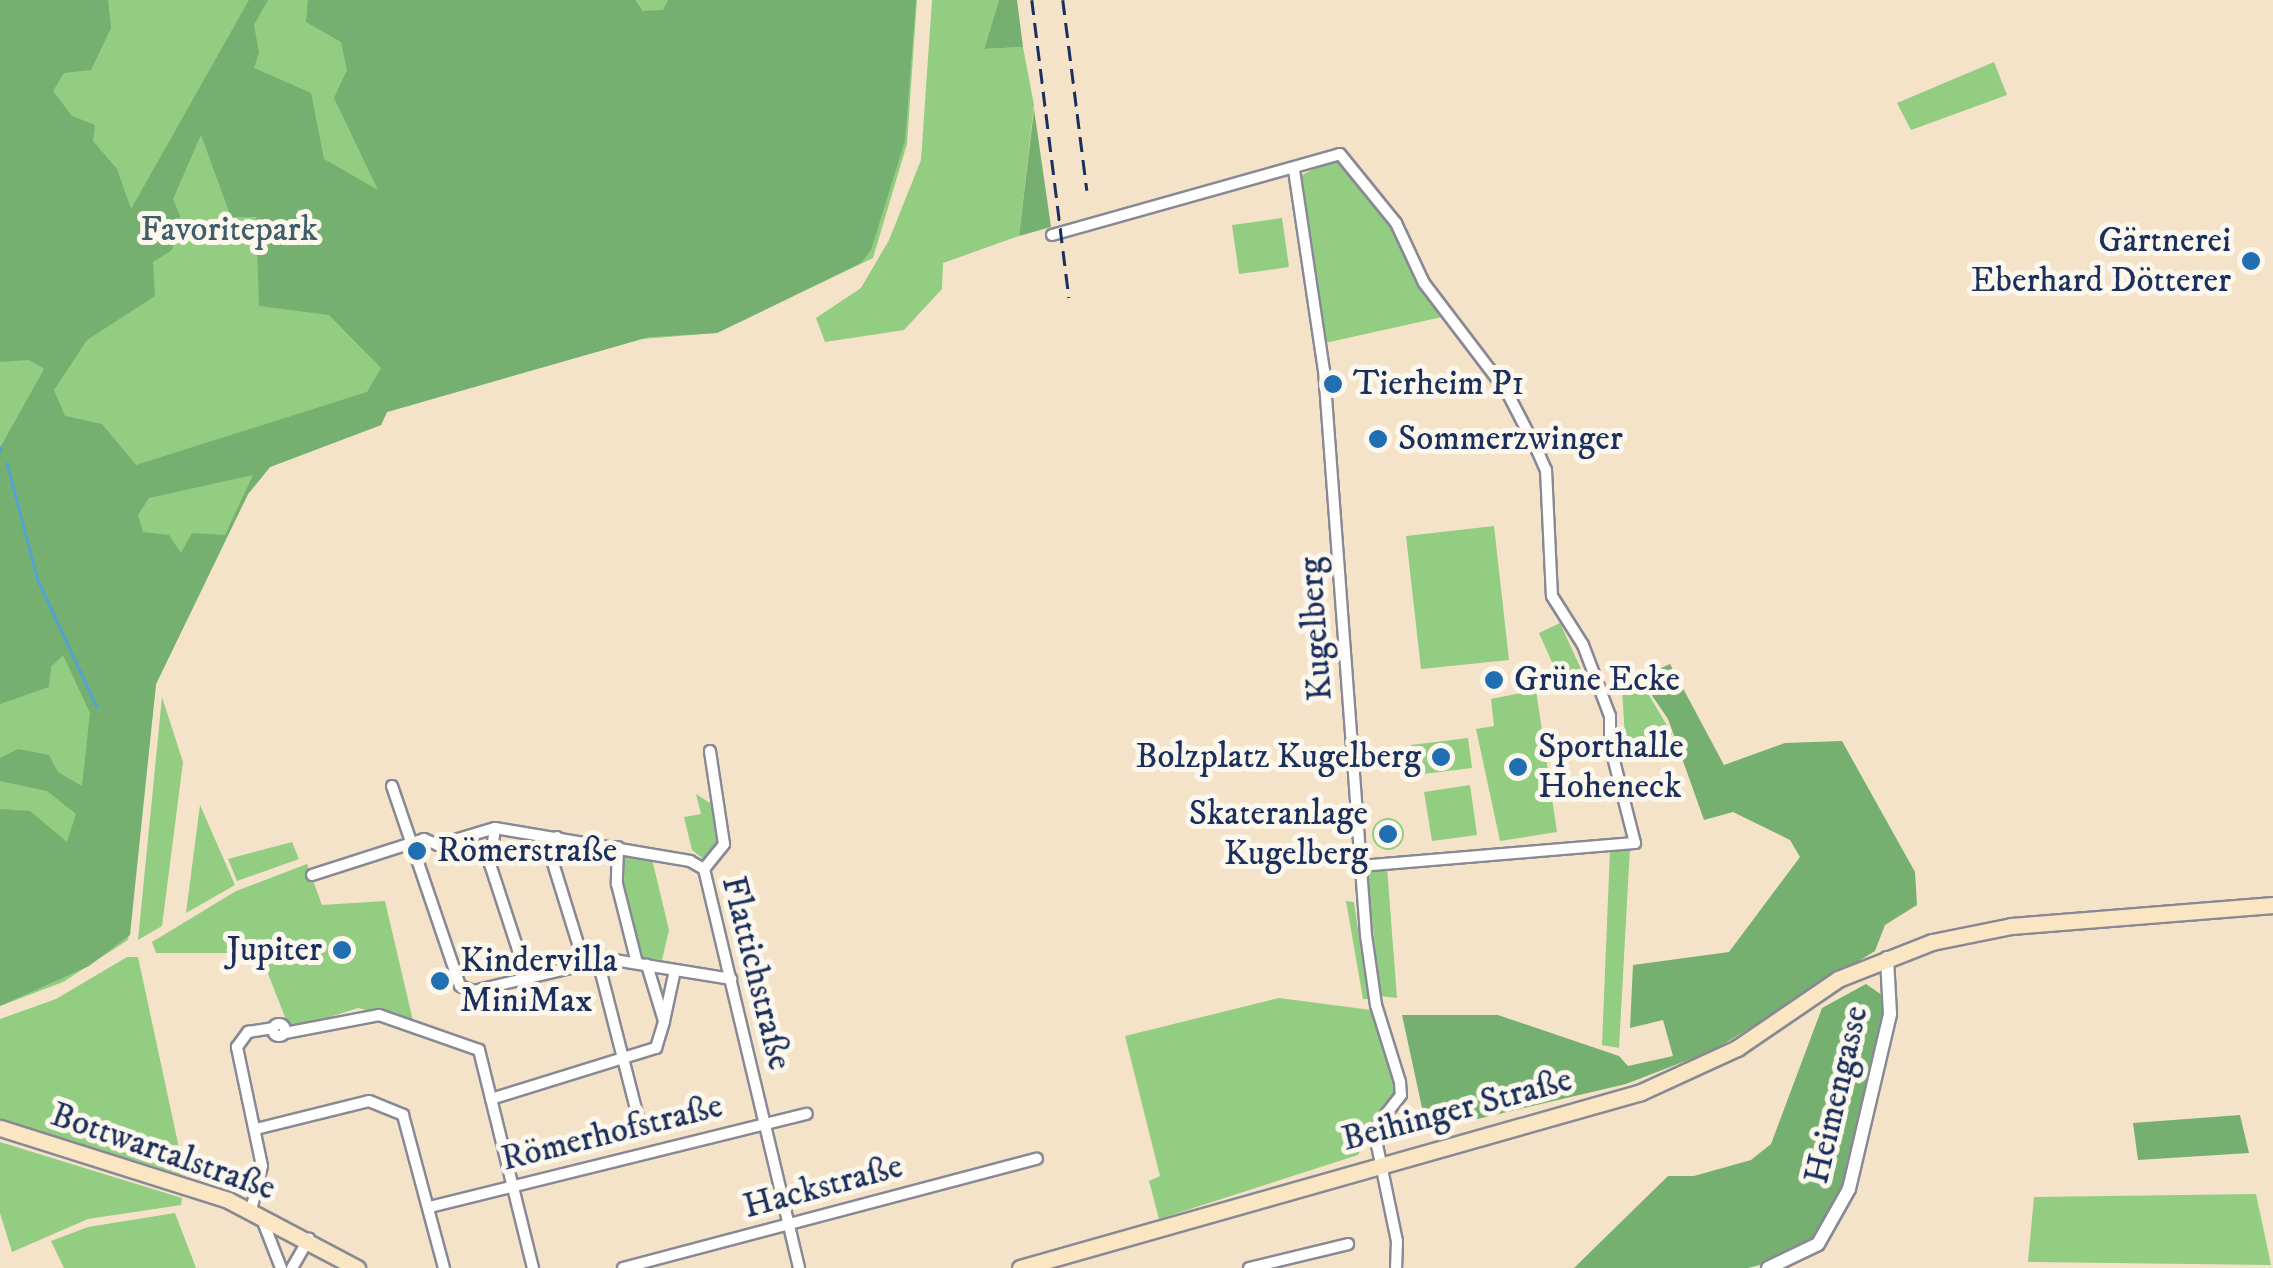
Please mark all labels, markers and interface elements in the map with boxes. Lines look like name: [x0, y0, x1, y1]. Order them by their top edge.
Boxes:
park label: Favoritepark: [140, 209, 318, 251]
place label: Gärtnerei Eberhard Dötterer: [1971, 220, 2231, 302]
marker: Gärtnerei Eberhard Dötterer: [2240, 250, 2262, 272]
place label: Tierheim P1: [1353, 363, 1524, 405]
marker: Tierheim P1: [1322, 373, 1344, 395]
place label: Sommerzwinger: [1398, 418, 1623, 460]
marker: Sommerzwinger: [1367, 428, 1389, 450]
street label: Kugelberg: [1290, 556, 1342, 702]
place label: Grüne Ecke: [1514, 659, 1680, 701]
marker: Grüne Ecke: [1483, 669, 1505, 691]
place label: Sporthalle Hoheneck: [1538, 726, 1684, 808]
place label: Bolzplatz Kugelberg: [1135, 736, 1421, 778]
marker: Bolzplatz Kugelberg: [1430, 746, 1452, 768]
marker: Sporthalle Hoheneck: [1507, 756, 1529, 778]
place label: Skateranlage Kugelberg: [1189, 793, 1368, 875]
marker: Skateranlage Kugelberg: [1377, 823, 1399, 845]
place label: Römerstraße: [437, 830, 617, 872]
marker: Römerstraße: [406, 840, 428, 862]
street label: Flattichstraße: [712, 872, 800, 1074]
place label: Jupiter: [227, 929, 322, 971]
marker: Jupiter: [331, 939, 353, 961]
place label: Kindervilla MiniMax: [460, 940, 618, 1022]
marker: Kindervilla MiniMax: [429, 970, 451, 992]
street label: Heimengasse: [1796, 1002, 1878, 1188]
street label: Beihinger Straße: [1337, 1059, 1577, 1161]
street label: Römerhofstraße: [497, 1085, 727, 1181]
street label: Bottwartalstraße: [45, 1094, 281, 1210]
street label: Hackstraße: [739, 1146, 907, 1228]

